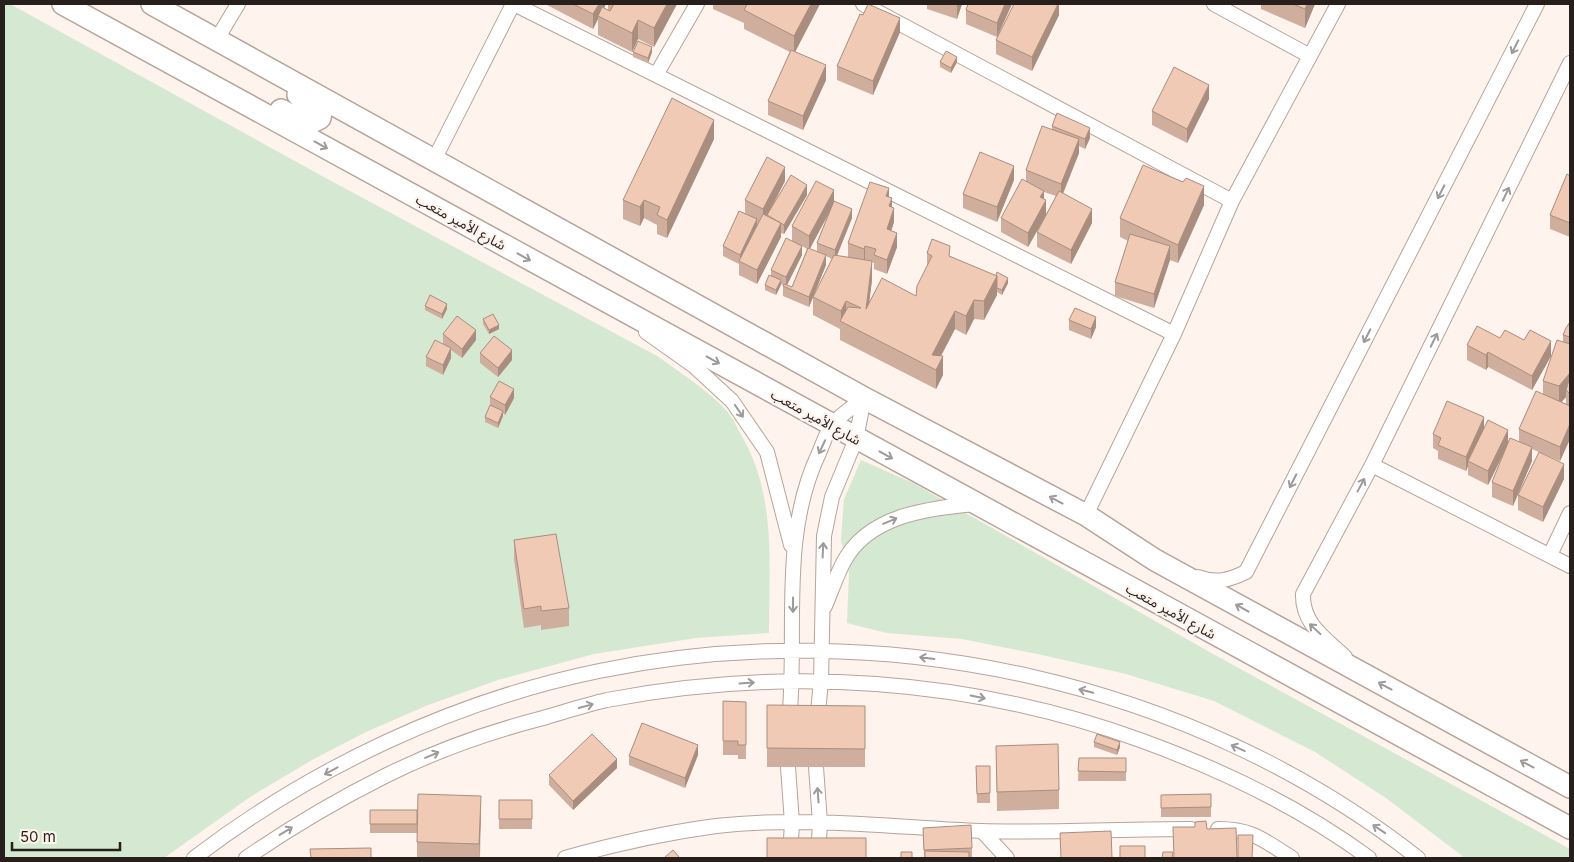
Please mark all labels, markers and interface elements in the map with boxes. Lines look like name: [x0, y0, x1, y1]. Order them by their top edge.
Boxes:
one-way arrow: [1510, 39, 1519, 54]
one-way arrow: [313, 140, 328, 150]
one-way arrow: [1436, 184, 1445, 199]
one-way arrow: [1502, 187, 1511, 202]
street label: شارع الأمير متعب: [412, 190, 509, 256]
one-way arrow: [517, 252, 532, 262]
one-way arrow: [1362, 329, 1372, 344]
one-way arrow: [1430, 333, 1439, 348]
one-way arrow: [705, 356, 720, 365]
street label: شارع الأمير متعب: [767, 385, 864, 451]
one-way arrow: [734, 404, 744, 418]
one-way arrow: [816, 439, 826, 454]
one-way arrow: [878, 451, 893, 461]
one-way arrow: [1288, 473, 1297, 488]
one-way arrow: [1356, 478, 1366, 493]
one-way arrow: [1049, 495, 1064, 505]
one-way arrow: [882, 516, 897, 526]
one-way arrow: [819, 542, 828, 558]
street label: شارع الأمير متعب: [1122, 579, 1219, 645]
one-way arrow: [788, 596, 798, 613]
one-way arrow: [1235, 603, 1250, 612]
one-way arrow: [1309, 623, 1322, 635]
one-way arrow: [919, 653, 935, 663]
one-way arrow: [738, 678, 754, 687]
one-way arrow: [1377, 681, 1392, 691]
one-way arrow: [1079, 686, 1095, 695]
one-way arrow: [970, 693, 986, 702]
one-way arrow: [578, 701, 594, 710]
one-way arrow: [1231, 743, 1246, 753]
one-way arrow: [424, 750, 439, 760]
one-way arrow: [1521, 758, 1535, 768]
one-way arrow: [323, 766, 338, 776]
one-way arrow: [813, 787, 823, 803]
scale bar: [12, 820, 120, 852]
one-way arrow: [1372, 824, 1386, 834]
one-way arrow: [279, 826, 293, 836]
text: 50 m: [20, 827, 56, 846]

